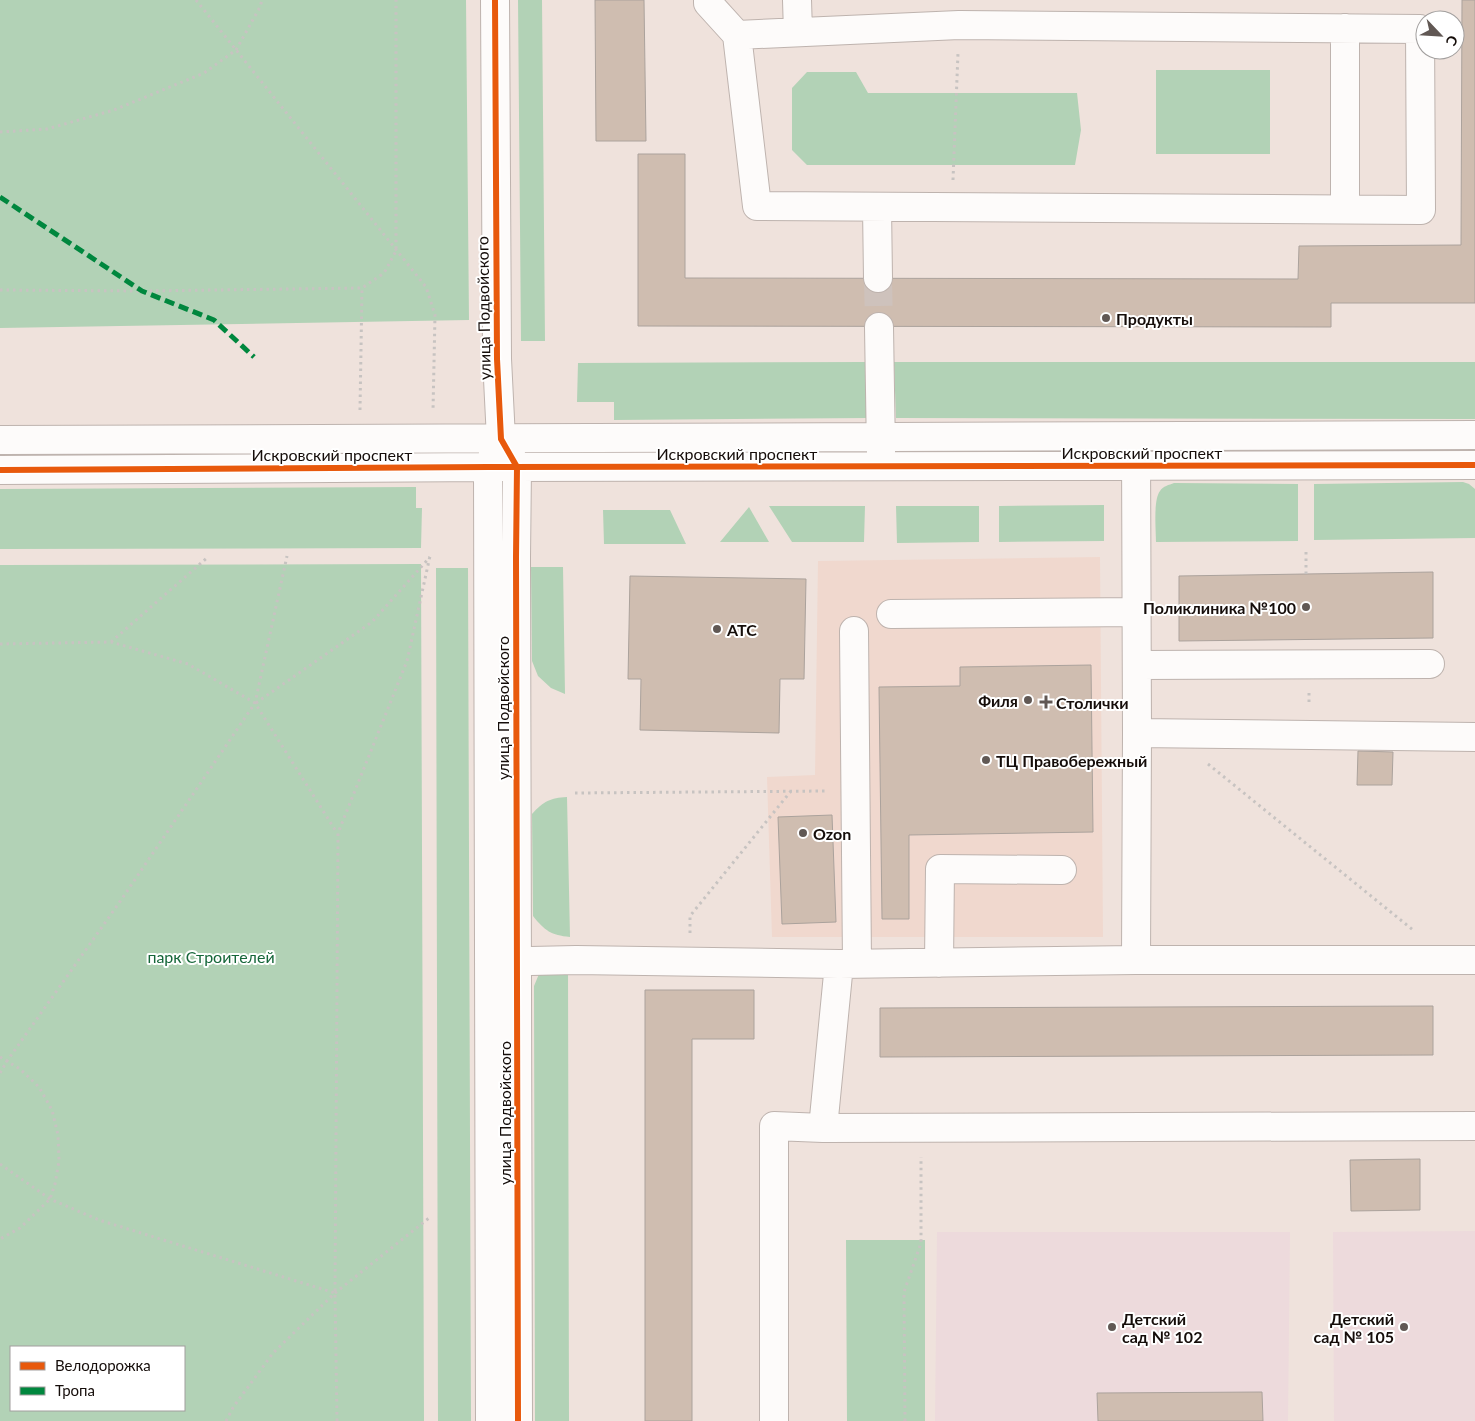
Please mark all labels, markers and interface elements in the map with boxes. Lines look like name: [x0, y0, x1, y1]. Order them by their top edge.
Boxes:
north arrow: [1415, 10, 1465, 60]
text: С: [1442, 33, 1462, 49]
street label: улица Подвойского: [472, 236, 494, 380]
place label: Продукты: [1116, 309, 1193, 328]
marker: Продукты: [1100, 312, 1112, 324]
street label: Искровский проспект: [1062, 443, 1222, 462]
street label: Искровский проспект: [657, 444, 817, 463]
street label: Искровский проспект: [252, 445, 412, 464]
place label: Поликлиника №100: [1143, 598, 1296, 617]
marker: Поликлиника №100: [1300, 601, 1312, 613]
place label: АТС: [726, 620, 757, 639]
marker: АТС: [711, 623, 723, 635]
street label: улица Подвойского: [493, 636, 512, 780]
place label: Филя: [978, 691, 1018, 710]
place label: Столички: [1056, 693, 1129, 712]
marker: Филя: [1022, 694, 1034, 706]
marker: Столички: [1040, 696, 1052, 708]
place label: ТЦ Правобережный: [996, 751, 1147, 770]
marker: ТЦ Правобережный: [980, 754, 992, 766]
place label: Ozon: [813, 824, 851, 843]
marker: Ozon: [797, 827, 809, 839]
park label: парк Строителей: [147, 947, 275, 966]
street label: улица Подвойского: [495, 1041, 514, 1185]
place label: Детский сад № 102: [1122, 1309, 1202, 1346]
place label: Детский сад № 105: [1314, 1309, 1394, 1346]
marker: Детский сад № 102: [1106, 1321, 1118, 1333]
marker: Детский сад № 105: [1398, 1321, 1410, 1333]
legend: [10, 1346, 185, 1411]
text: Велодорожка: [55, 1356, 151, 1374]
text: Тропа: [55, 1381, 95, 1399]

